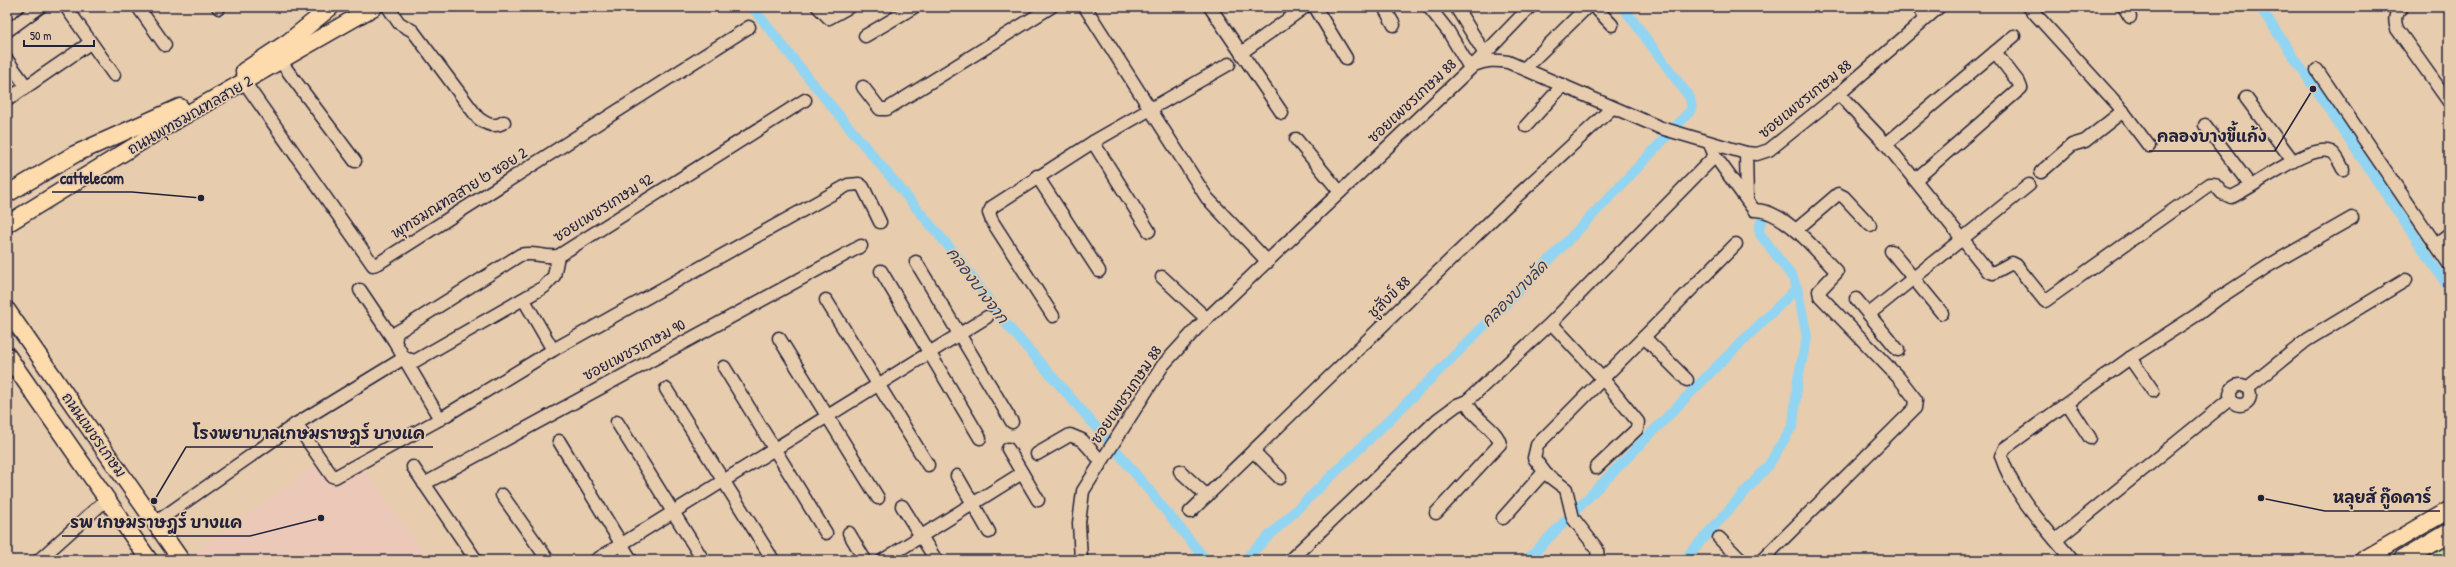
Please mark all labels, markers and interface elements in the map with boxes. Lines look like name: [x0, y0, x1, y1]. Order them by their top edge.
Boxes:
scale bar: [24, 22, 94, 48]
text: 50 m: [30, 27, 51, 44]
street label: ซอยเพชรเกษม 88: [1363, 54, 1461, 147]
street label: ซอยเพชรเกษม 88: [1754, 54, 1856, 143]
street label: ถนนพุทธมณฑลสาย 2: [123, 70, 257, 160]
text: คลองบางขี้แก้ง: [2157, 120, 2267, 147]
callout: คลองบางขี้แก้ง: [2149, 123, 2275, 151]
street label: พุทธมณฑลสาย ๒ ซอย 2: [387, 142, 531, 244]
callout: cattelecom: [52, 164, 132, 192]
text: cattelecom: [60, 167, 124, 189]
street label: ซอยเพชรเกษม 92: [549, 168, 657, 247]
water label: คลองบางจาก: [942, 242, 1014, 328]
water label: คลองบางลัด: [1476, 254, 1553, 331]
street label: ชูสังข์ 88: [1363, 271, 1415, 323]
street label: ซอยเพชรเกษม 90: [579, 313, 689, 386]
street label: ซอยเพชรเกษม 88: [1085, 341, 1166, 448]
street label: ถนนเพชรเกษม: [57, 388, 132, 482]
callout: โรงพยาบาลเกษมราษฎร์ บางแค: [186, 419, 433, 447]
text: โรงพยาบาลเกษมราษฎร์ บางแค: [192, 422, 425, 445]
callout: หลุยส์ กู๊ดคาร์: [2325, 483, 2440, 511]
text: หลุยส์ กู๊ดคาร์: [2333, 486, 2431, 510]
callout: รพ เกษมราษฎร์ บางแค: [62, 508, 250, 536]
text: รพ เกษมราษฎร์ บางแค: [70, 511, 242, 534]

